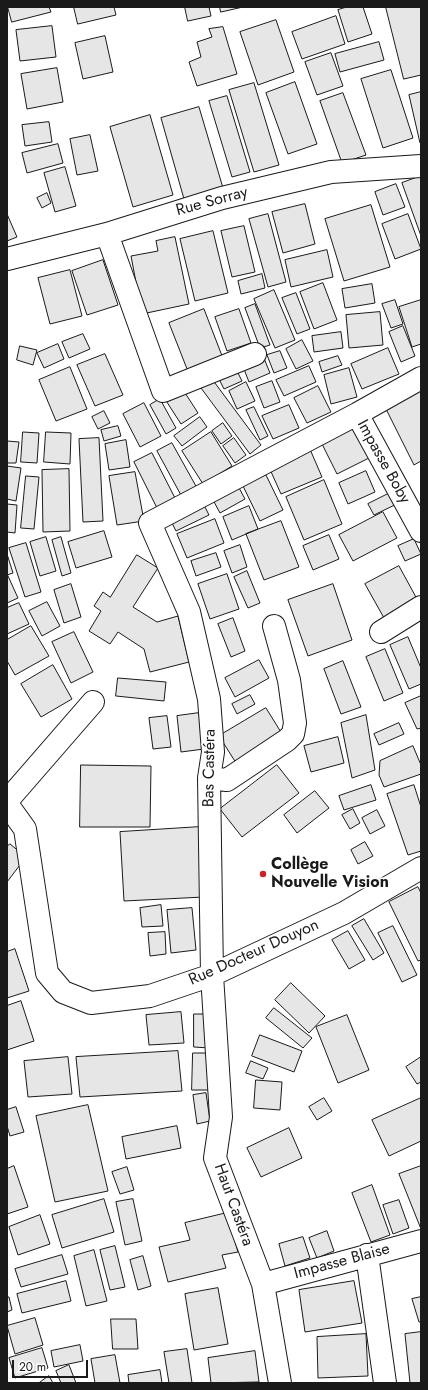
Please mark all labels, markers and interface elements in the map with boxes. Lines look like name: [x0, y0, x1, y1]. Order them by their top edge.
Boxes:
street label: Rue Sorray: [174, 183, 250, 221]
street label: Impasse Boby: [352, 417, 414, 507]
street label: Bas Castéra: [200, 729, 220, 807]
place label: Collège Nouvelle Vision: [271, 855, 389, 893]
marker: Collège Nouvelle Vision: [258, 869, 268, 879]
street label: Rue Docteur Douyon: [186, 916, 322, 990]
street label: Haut Castéra: [209, 1161, 257, 1249]
street label: Impasse Blaise: [292, 1240, 392, 1284]
scale bar: [14, 1352, 90, 1378]
text: 20 m: [19, 1358, 46, 1376]

